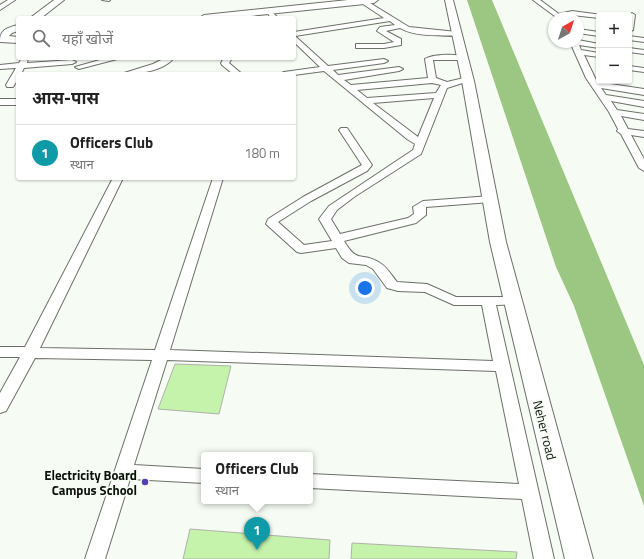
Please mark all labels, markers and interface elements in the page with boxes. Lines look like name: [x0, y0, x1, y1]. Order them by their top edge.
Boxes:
north arrow: [548, 12, 584, 48]
map controls: [596, 12, 632, 84]
button: +: [596, 12, 632, 48]
search box: [16, 16, 296, 60]
icon: search: [30, 27, 52, 49]
text: यहाँ खोजें: [62, 27, 113, 50]
button: −: [596, 48, 632, 84]
text: आस-पास: [32, 85, 99, 111]
text: Officers Club: [70, 131, 153, 154]
text: 1: [41, 143, 49, 163]
text: 180 m: [244, 143, 280, 163]
text: स्थान: [70, 154, 94, 174]
your location: [355, 278, 375, 298]
street label: Neher road: [528, 398, 562, 462]
popup: [201, 452, 313, 504]
text: Officers Club: [215, 457, 299, 480]
place label: Electricity Board Campus School: [44, 465, 137, 500]
marker: Electricity Board Campus School: [140, 477, 150, 487]
text: स्थान: [215, 480, 239, 500]
pin: 1: [244, 517, 270, 550]

